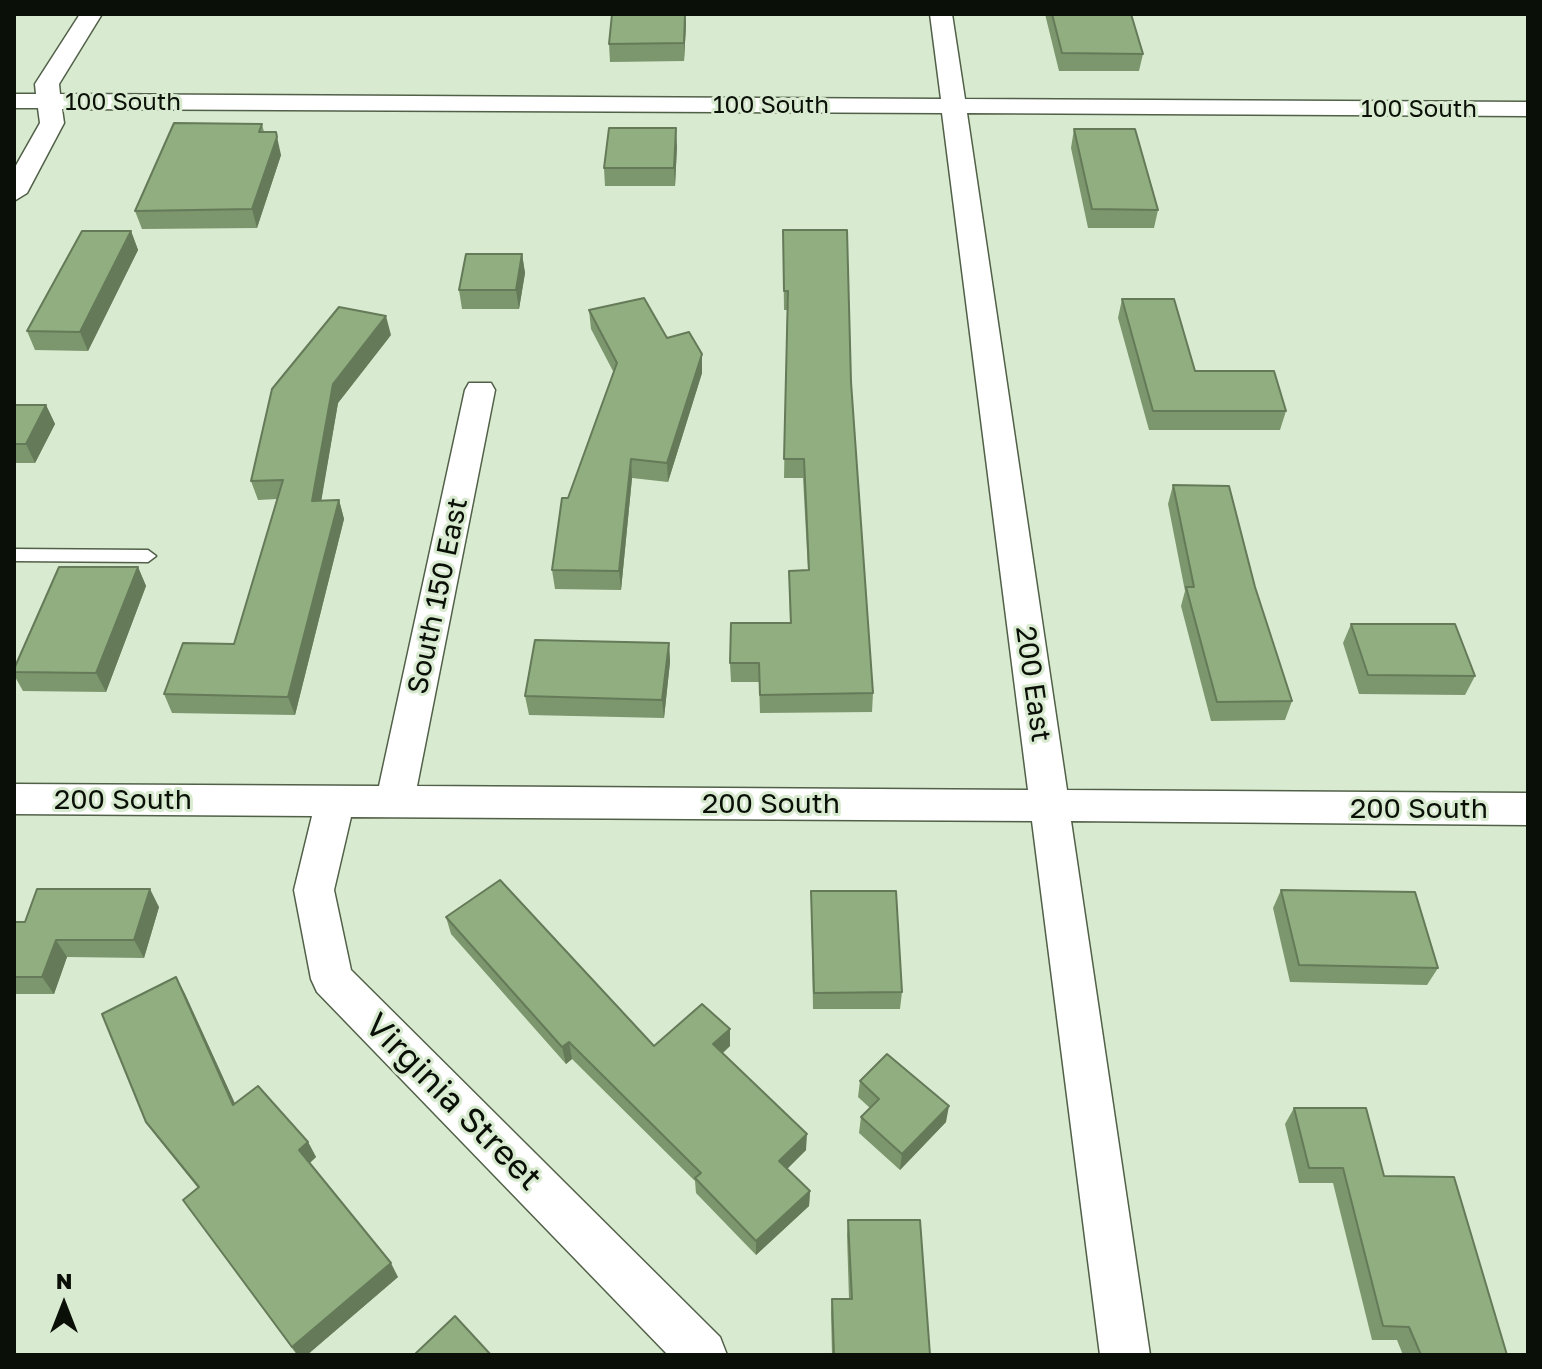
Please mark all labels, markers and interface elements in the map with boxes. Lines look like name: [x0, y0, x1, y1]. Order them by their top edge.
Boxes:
street label: 100 South: [65, 88, 181, 116]
street label: 100 South: [713, 91, 829, 119]
street label: 100 South: [1361, 95, 1477, 123]
street label: South 150 East: [401, 495, 475, 697]
street label: 200 East: [1008, 624, 1058, 744]
street label: 200 South: [54, 783, 192, 817]
street label: 200 South: [702, 787, 840, 821]
street label: 200 South: [1350, 792, 1488, 826]
street label: Virginia Street: [356, 1005, 550, 1199]
north arrow: [24, 1265, 104, 1345]
text: N: [56, 1267, 72, 1294]

